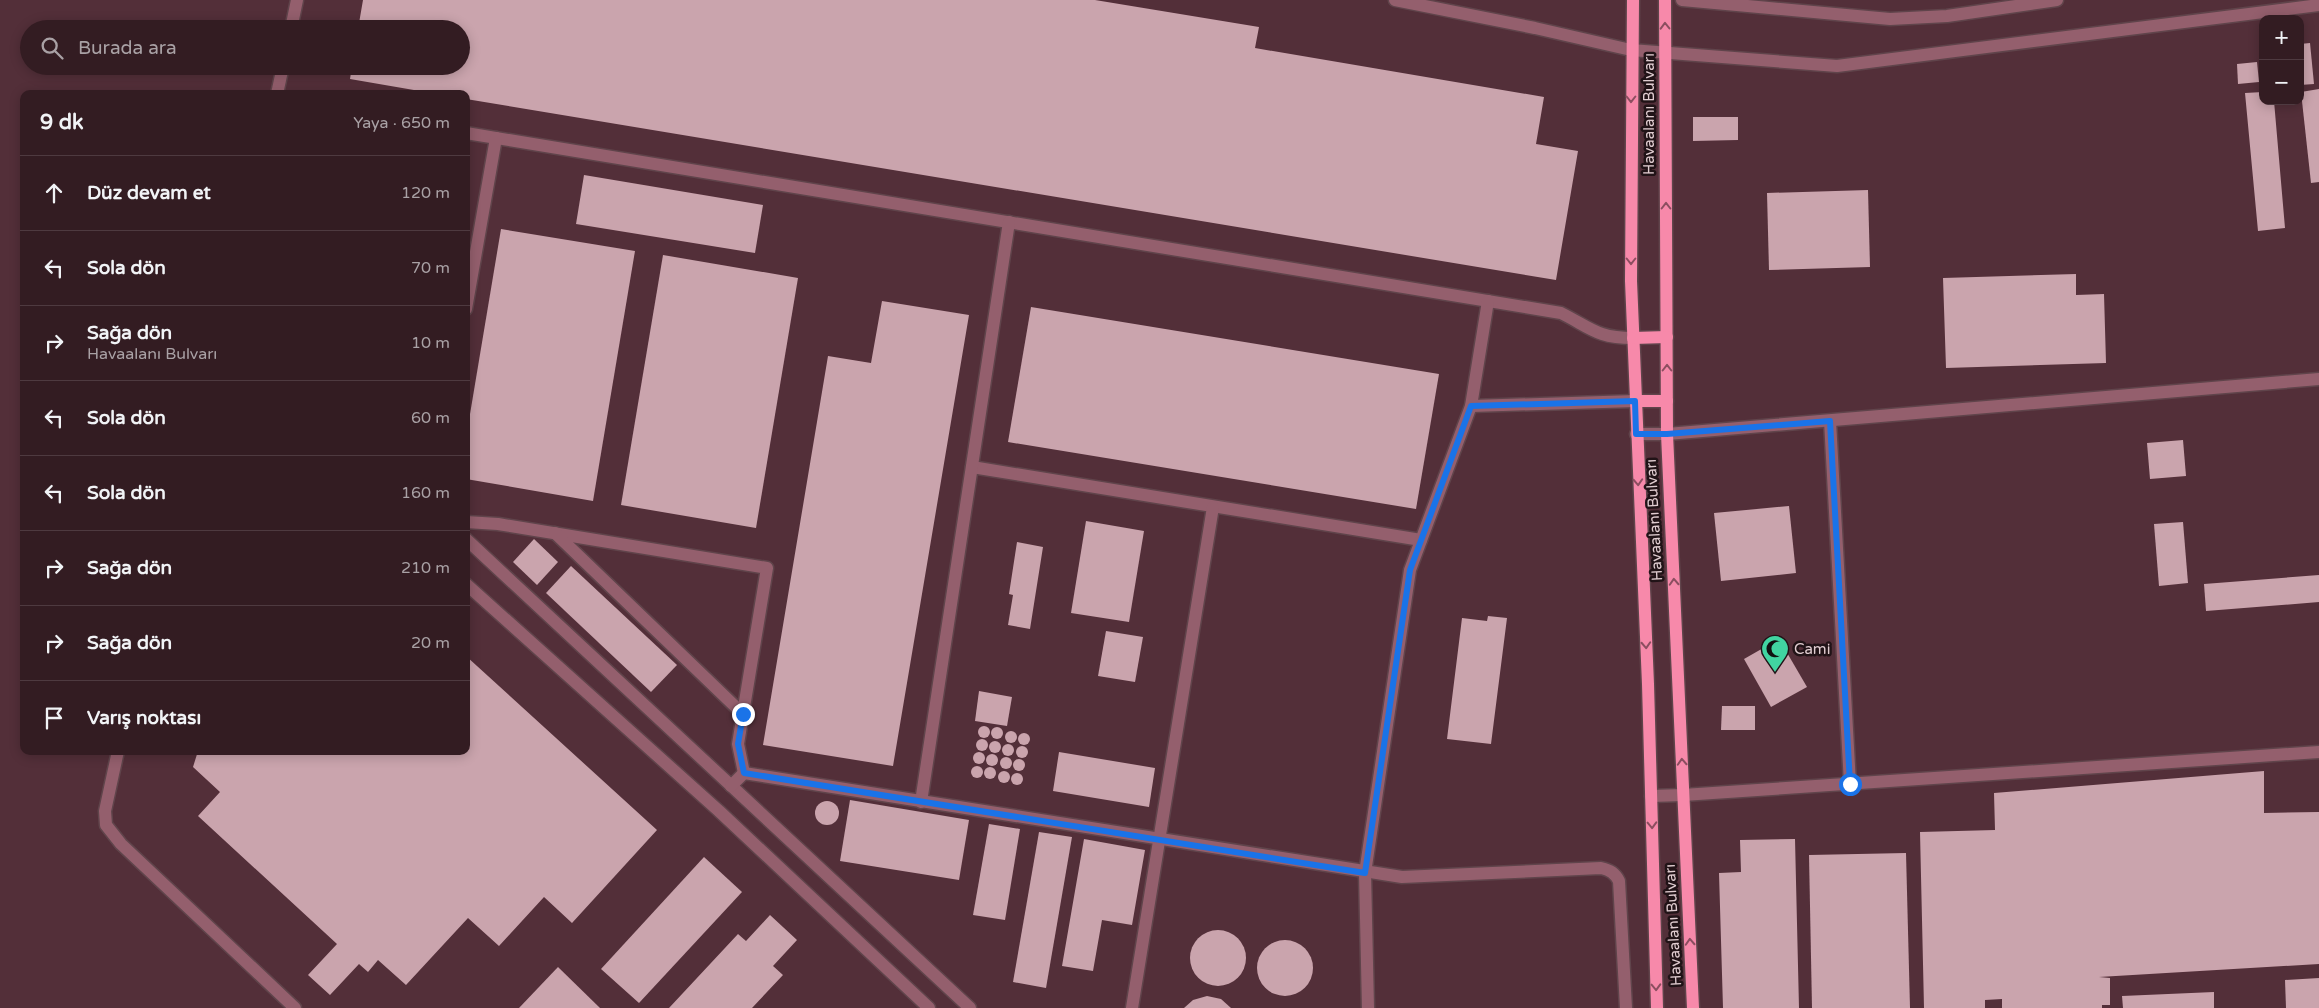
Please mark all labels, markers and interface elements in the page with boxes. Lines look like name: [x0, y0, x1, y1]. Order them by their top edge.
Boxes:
map controls: [2259, 15, 2304, 105]
button: +: [2259, 15, 2304, 60]
search box: [20, 20, 470, 75]
one-way arrow: [1660, 22, 1670, 30]
icon: search: [38, 34, 66, 62]
text: Burada ara: [78, 37, 177, 59]
street label: Havaalanı Bulvarı: [1640, 53, 1658, 175]
button: −: [2259, 60, 2304, 105]
one-way arrow: [1626, 96, 1636, 103]
text: 9 dk: [40, 110, 83, 135]
text: Yaya · 650 m: [353, 113, 450, 133]
icon: ahead: [40, 179, 68, 207]
text: Düz devam et: [87, 182, 211, 204]
text: 120 m: [401, 183, 450, 203]
one-way arrow: [1661, 201, 1671, 209]
icon: left: [40, 254, 68, 282]
text: Sola dön: [87, 257, 166, 279]
text: 70 m: [411, 258, 450, 278]
one-way arrow: [1626, 258, 1636, 266]
text: Sağa dön: [87, 322, 172, 344]
icon: right: [40, 329, 68, 357]
text: 10 m: [411, 333, 450, 353]
text: Havaalanı Bulvarı: [87, 344, 217, 364]
one-way arrow: [1662, 364, 1672, 372]
icon: left: [40, 404, 68, 432]
text: Sola dön: [87, 407, 166, 429]
text: 60 m: [411, 408, 450, 428]
street label: Havaalanı Bulvarı: [1642, 459, 1666, 581]
icon: left: [40, 479, 68, 507]
one-way arrow: [1633, 479, 1644, 487]
text: Sola dön: [87, 482, 166, 504]
text: 160 m: [401, 483, 450, 503]
icon: right: [40, 554, 68, 582]
text: Sağa dön: [87, 557, 172, 579]
text: 210 m: [401, 558, 450, 578]
one-way arrow: [1668, 578, 1679, 586]
icon: right: [40, 629, 68, 657]
text: Sağa dön: [87, 632, 172, 654]
text: 20 m: [411, 633, 450, 653]
mosque icon: Cami: [1760, 634, 1790, 673]
place label: Cami: [1794, 640, 1830, 658]
one-way arrow: [1640, 641, 1651, 649]
route end: [732, 703, 755, 726]
icon: arrive: [40, 704, 68, 732]
text: Varış noktası: [87, 707, 201, 729]
one-way arrow: [1676, 758, 1687, 766]
route start: [1839, 773, 1862, 796]
one-way arrow: [1646, 821, 1657, 829]
street label: Havaalanı Bulvarı: [1661, 864, 1685, 986]
one-way arrow: [1684, 938, 1695, 946]
one-way arrow: [1651, 984, 1661, 991]

